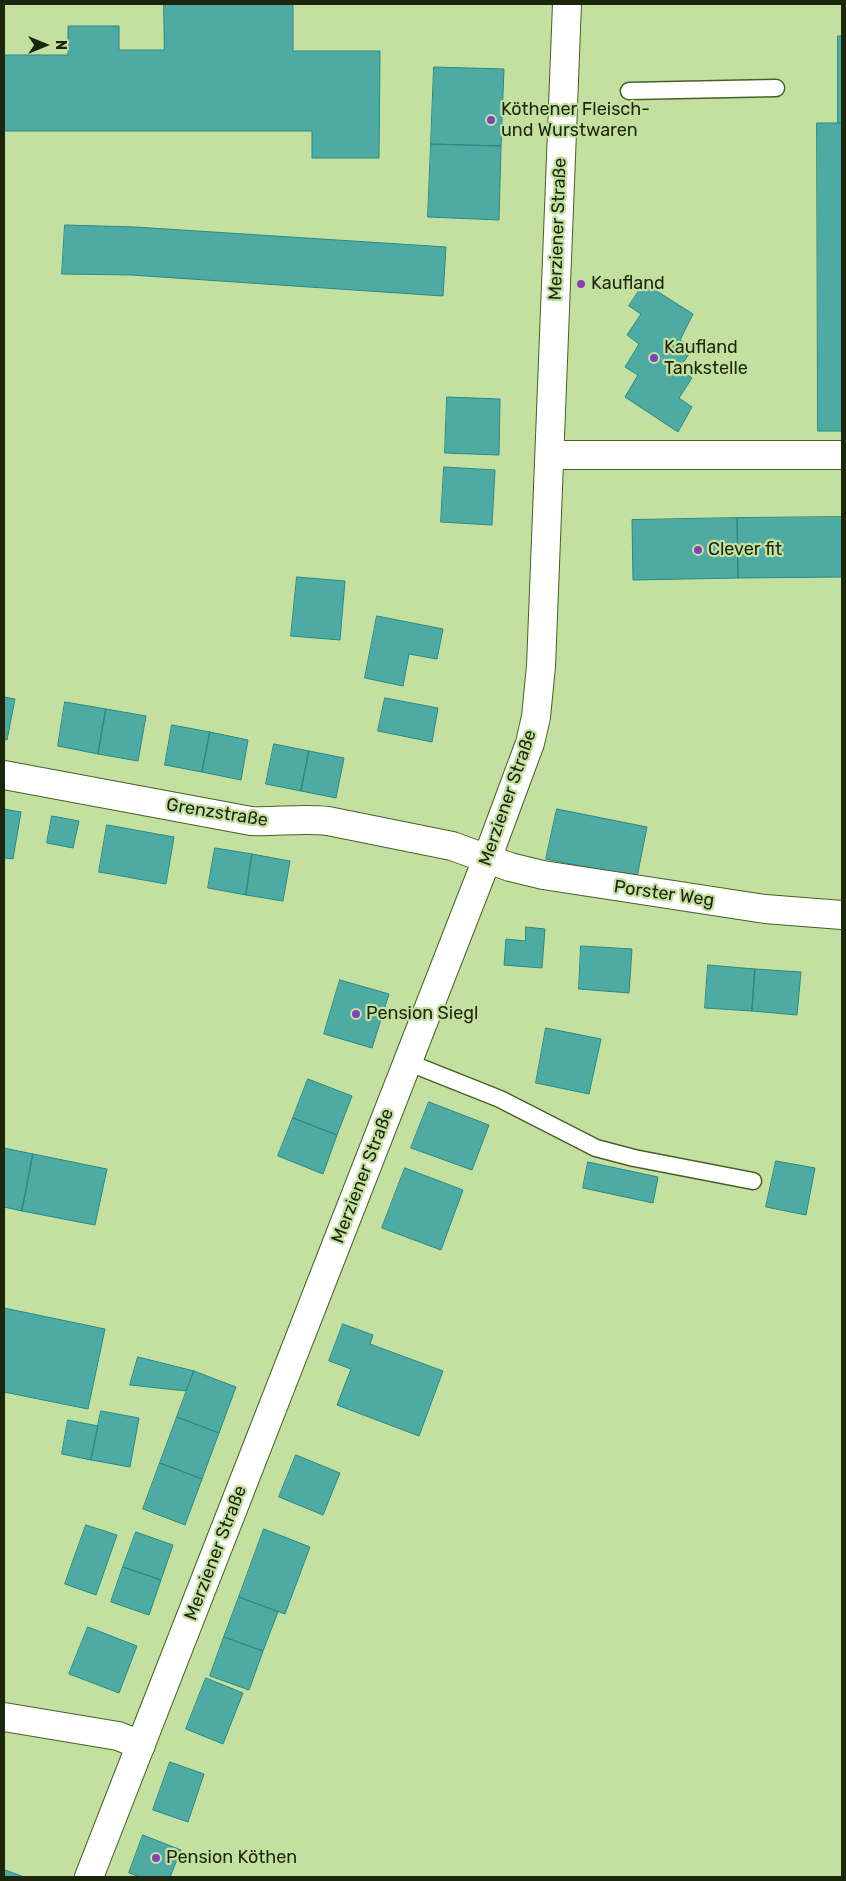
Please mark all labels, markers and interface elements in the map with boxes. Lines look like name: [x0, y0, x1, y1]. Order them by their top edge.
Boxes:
north arrow: [20, 20, 70, 70]
text: N: [52, 40, 69, 50]
place label: Köthener Fleisch- und Wurstwaren: [501, 99, 650, 142]
marker: Köthener Fleisch- und Wurstwaren: [485, 114, 497, 126]
street label: Merziener Straße: [545, 157, 571, 301]
place label: Kaufland: [591, 273, 665, 295]
marker: Kaufland: [575, 278, 587, 290]
place label: Kaufland Tankstelle: [664, 337, 748, 379]
marker: Kaufland Tankstelle: [648, 352, 660, 364]
place label: Clever fit: [708, 539, 782, 561]
marker: Clever fit: [692, 544, 704, 556]
street label: Merziener Straße: [475, 727, 541, 869]
street label: Grenzstraße: [165, 794, 269, 832]
street label: Porster Weg: [612, 876, 716, 912]
place label: Pension Siegl: [366, 1003, 478, 1025]
marker: Pension Siegl: [350, 1008, 362, 1020]
street label: Merziener Straße: [327, 1106, 399, 1246]
street label: Merziener Straße: [180, 1483, 252, 1623]
place label: Pension Köthen: [166, 1847, 297, 1869]
marker: Pension Köthen: [150, 1852, 162, 1864]

